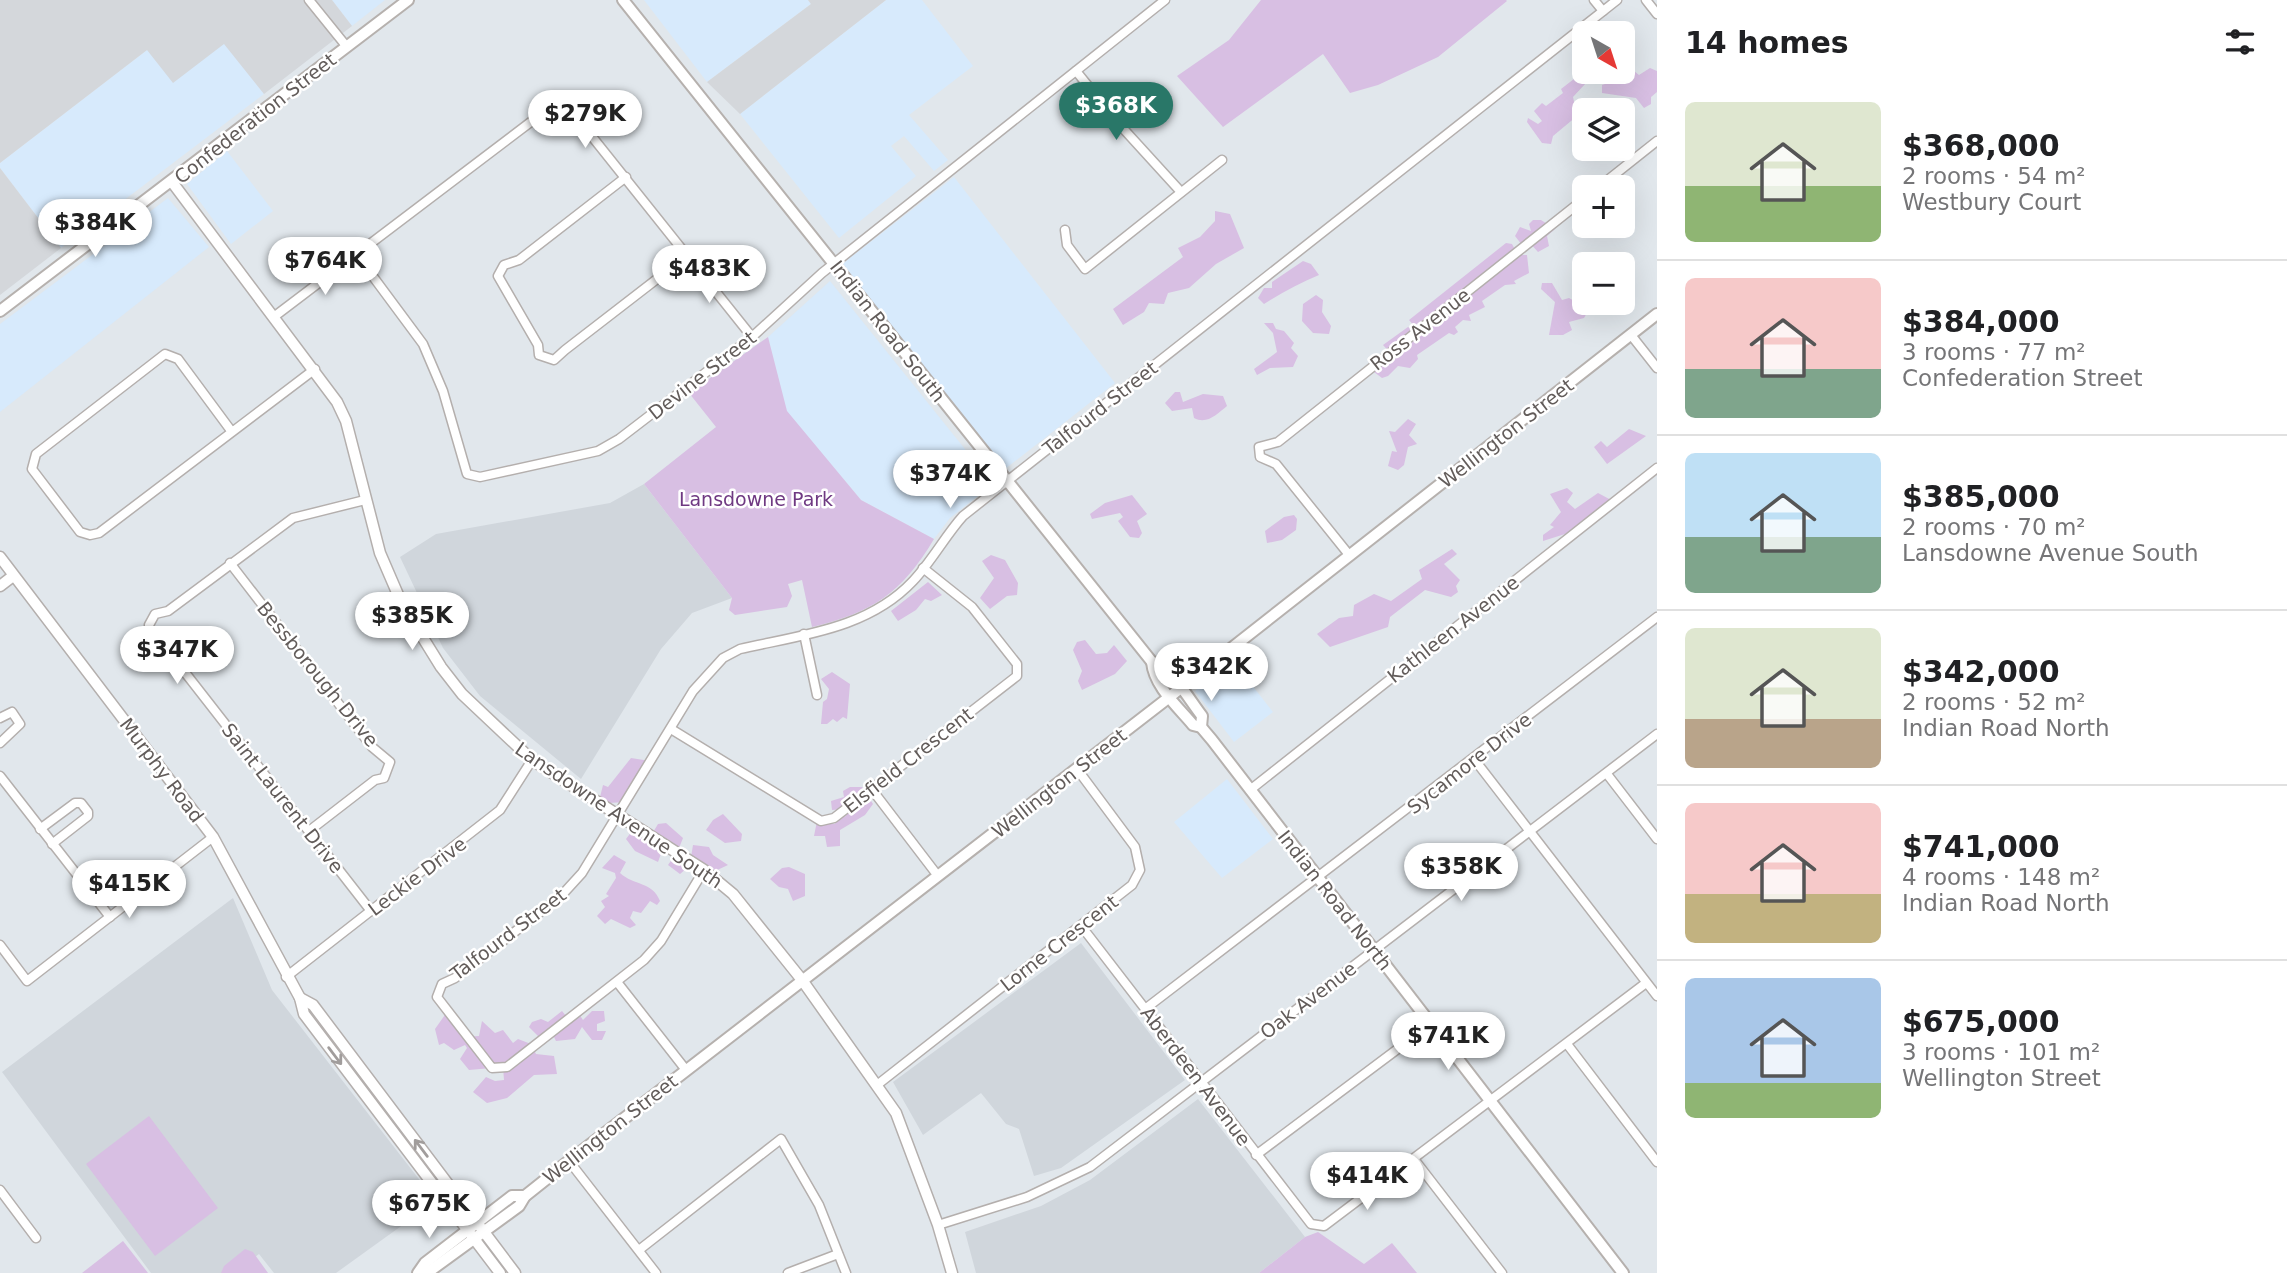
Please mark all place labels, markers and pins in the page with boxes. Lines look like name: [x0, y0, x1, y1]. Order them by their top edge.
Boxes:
pin: $368K: [1067, 82, 1165, 142]
pin: $279K: [536, 90, 634, 150]
pin: $384K: [46, 200, 144, 259]
pin: $764K: [276, 238, 374, 297]
pin: $483K: [660, 246, 758, 305]
pin: $374K: [901, 450, 999, 510]
pin: $385K: [363, 592, 461, 652]
pin: $347K: [128, 626, 226, 686]
pin: $342K: [1162, 644, 1260, 703]
pin: $358K: [1412, 844, 1510, 903]
pin: $415K: [80, 860, 178, 920]
pin: $741K: [1399, 1012, 1497, 1072]
pin: $414K: [1318, 1152, 1416, 1212]
pin: $675K: [380, 1180, 478, 1240]

